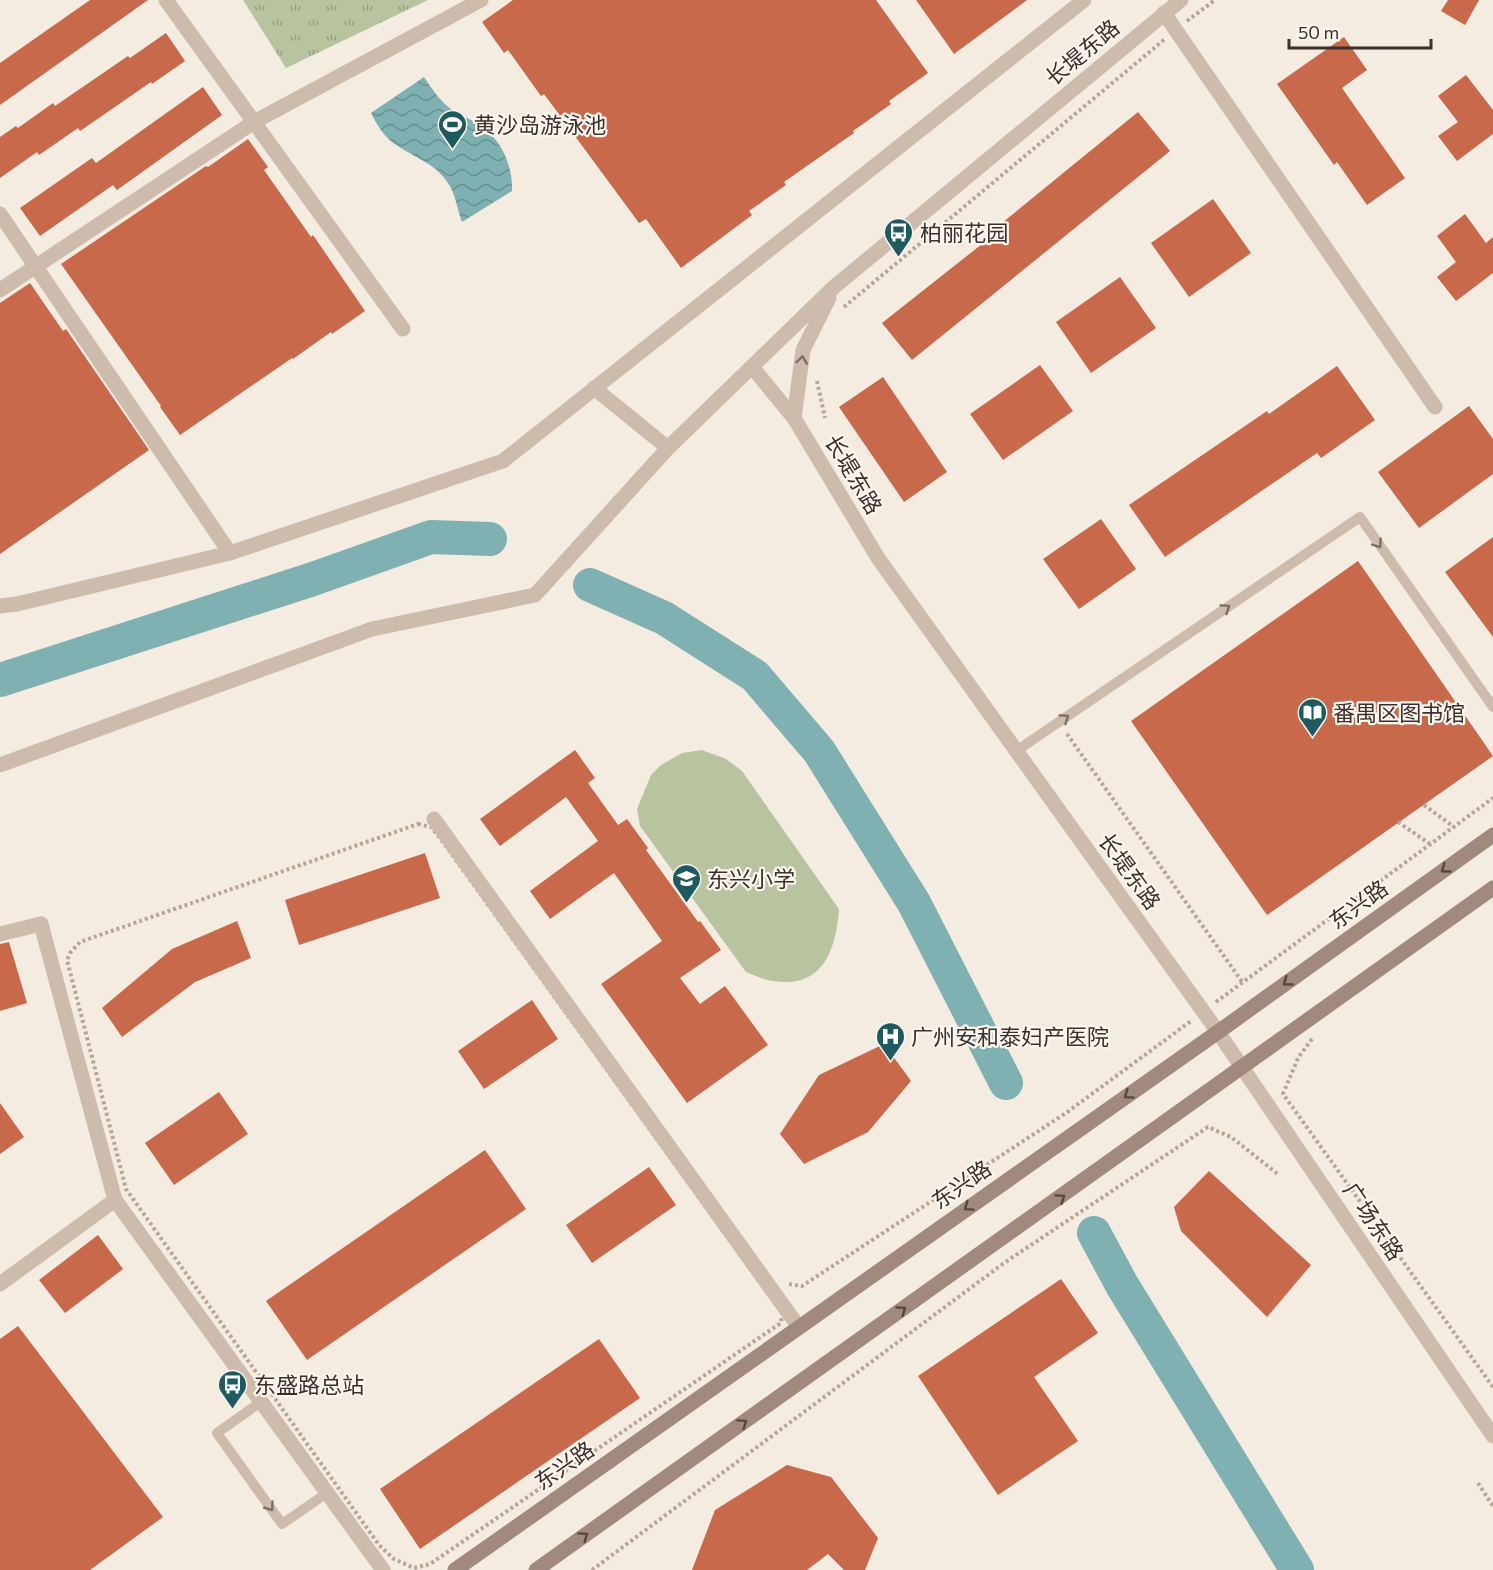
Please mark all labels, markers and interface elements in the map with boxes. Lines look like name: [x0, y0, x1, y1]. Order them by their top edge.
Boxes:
scale bar: [1289, 12, 1432, 50]
street label: 长堤东路: [1040, 13, 1124, 91]
text: 50 m: [1298, 21, 1339, 43]
sports icon: 黄沙岛游泳池: [437, 108, 469, 150]
place label: 黄沙岛游泳池: [474, 111, 606, 138]
bus stop icon: 柏丽花园: [883, 216, 915, 258]
place label: 柏丽花园: [920, 219, 1008, 246]
one-way arrow: [796, 356, 808, 365]
street label: 长堤东路: [820, 429, 888, 519]
one-way arrow: [1371, 537, 1382, 548]
one-way arrow: [1219, 605, 1230, 616]
library icon: 番禺区图书馆: [1296, 696, 1328, 738]
place label: 番禺区图书馆: [1333, 699, 1465, 726]
one-way arrow: [1058, 715, 1069, 726]
street label: 长堤东路: [1093, 827, 1167, 915]
school or university icon: 东兴小学: [670, 862, 702, 904]
one-way arrow: [1441, 862, 1452, 873]
place label: 东兴小学: [707, 865, 795, 892]
street label: 东兴路: [1323, 874, 1393, 934]
one-way arrow: [1282, 975, 1293, 986]
hospital icon: 广州安和泰妇产医院: [874, 1020, 906, 1062]
place label: 广州安和泰妇产医院: [911, 1023, 1109, 1050]
one-way arrow: [1123, 1088, 1134, 1099]
street label: 东兴路: [926, 1154, 996, 1214]
street label: 广场东路: [1338, 1177, 1410, 1265]
one-way arrow: [1054, 1194, 1065, 1205]
one-way arrow: [964, 1200, 975, 1211]
one-way arrow: [895, 1306, 906, 1317]
bus stop icon: 东盛路总站: [217, 1368, 249, 1410]
place label: 东盛路总站: [254, 1371, 364, 1398]
one-way arrow: [736, 1419, 747, 1430]
street label: 东兴路: [529, 1435, 599, 1495]
one-way arrow: [263, 1500, 274, 1511]
one-way arrow: [577, 1532, 588, 1543]

